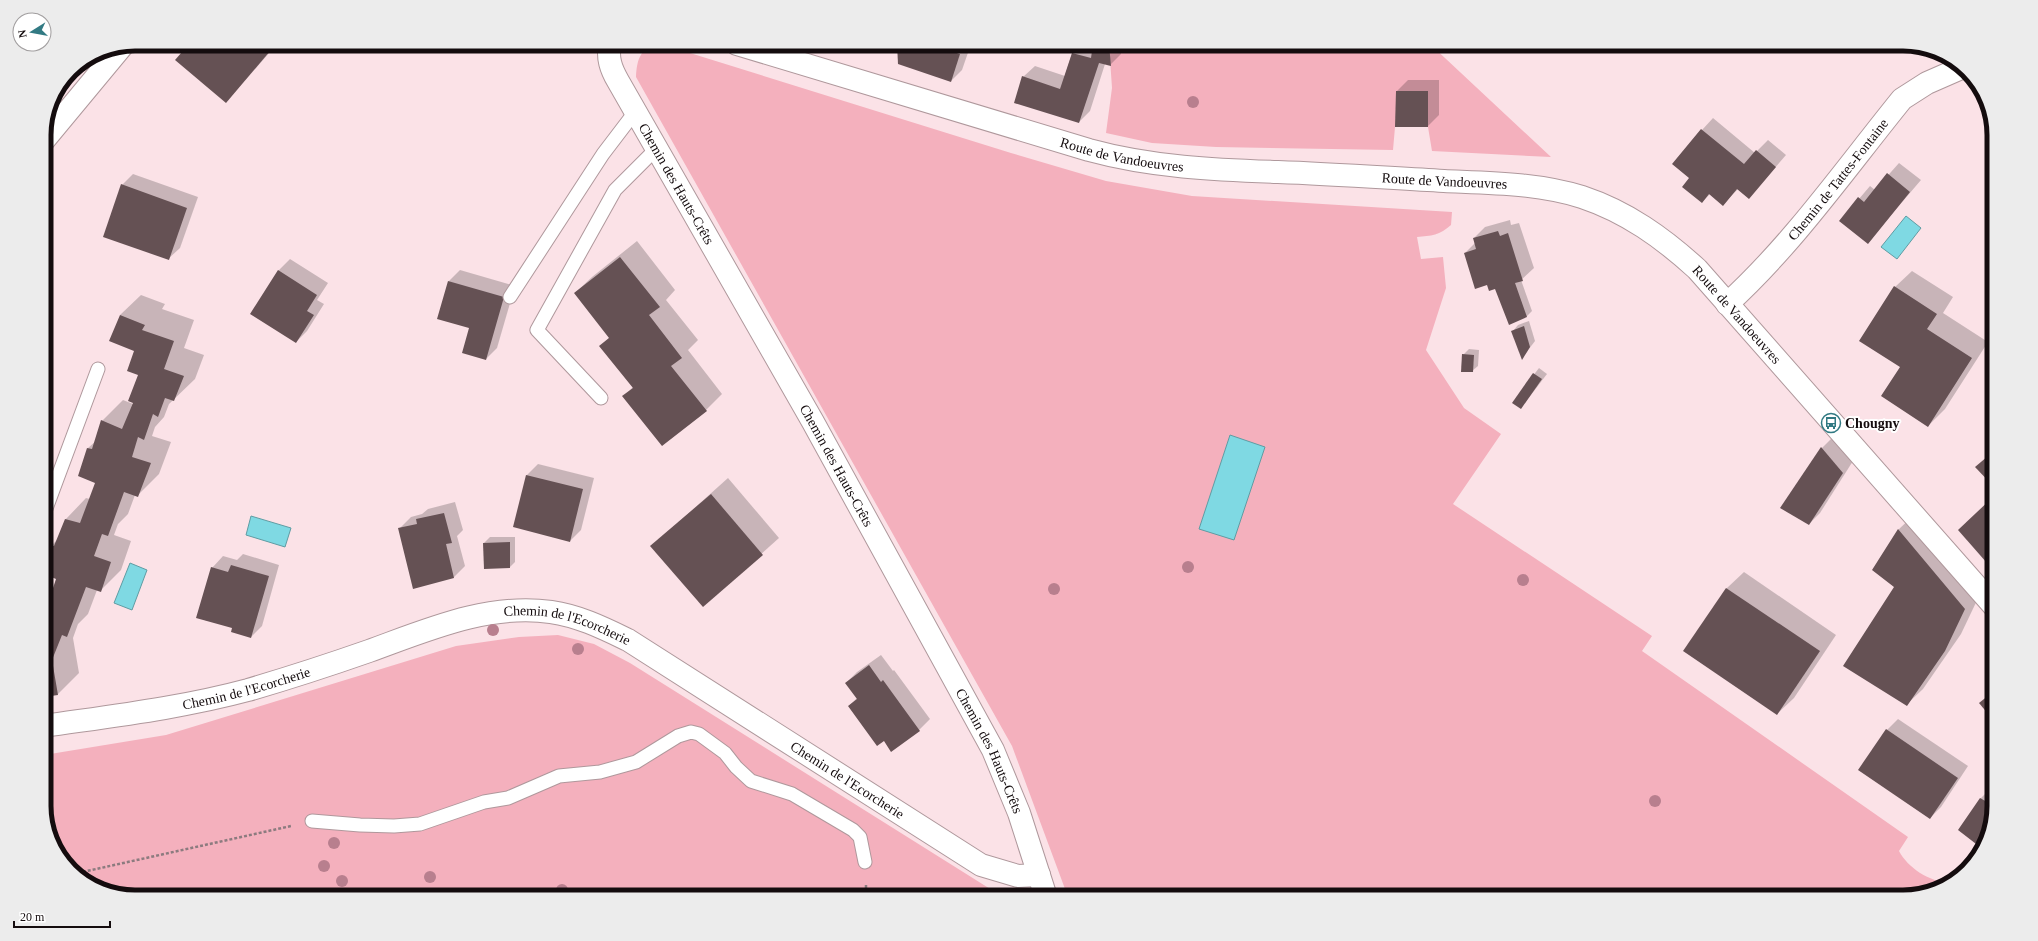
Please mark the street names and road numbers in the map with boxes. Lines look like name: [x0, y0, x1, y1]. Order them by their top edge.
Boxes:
street label: Chemin de Tattes-Fontaine: [1785, 116, 1891, 243]
street label: Chemin des Hauts-Crêts: [636, 121, 717, 247]
street label: Route de Vandoeuvres: [1058, 135, 1184, 175]
street label: Route de Vandoeuvres: [1381, 170, 1508, 192]
street label: Route de Vandoeuvres: [1689, 262, 1784, 367]
street label: Chemin des Hauts-Crêts: [797, 402, 876, 529]
street label: Chemin de l'Ecorcherie: [503, 603, 633, 648]
street label: Chemin de l'Ecorcherie: [181, 664, 312, 713]
street label: Chemin des Hauts-Crêts: [953, 686, 1025, 816]
street label: Chemin de l'Ecorcherie: [788, 739, 907, 822]

